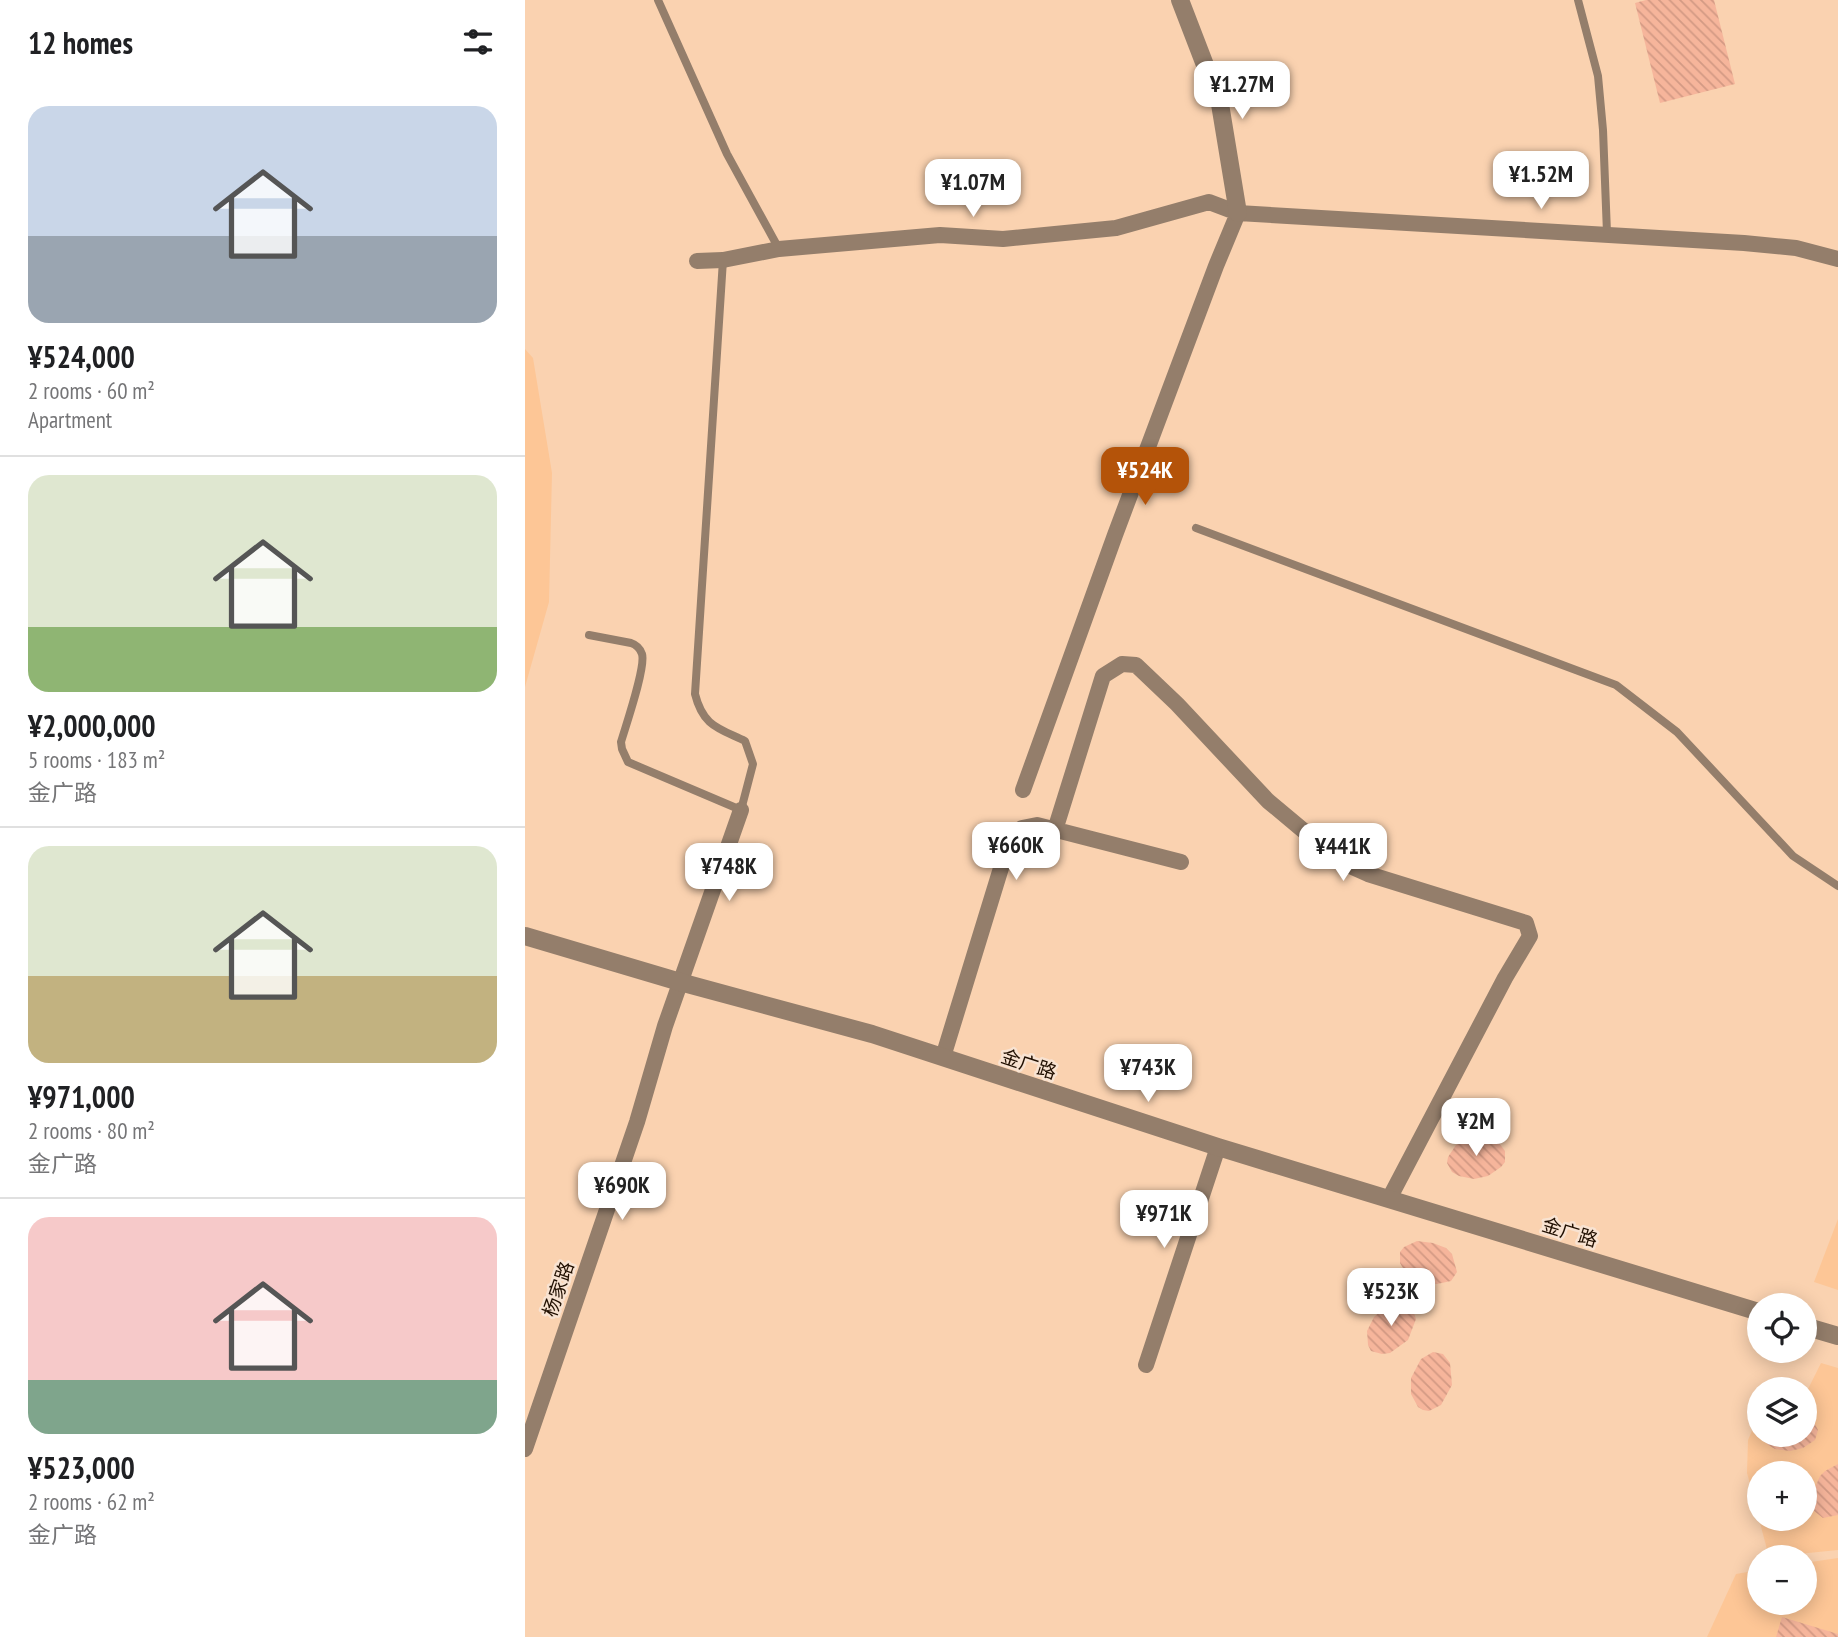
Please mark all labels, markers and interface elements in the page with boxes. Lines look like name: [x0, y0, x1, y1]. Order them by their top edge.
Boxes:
text: 12 homes: [28, 23, 133, 62]
icon: filters: [459, 23, 497, 61]
pin: ¥1.27M: [1185, 61, 1299, 121]
text: ¥1.27M: [1210, 69, 1274, 98]
icon: home: [200, 151, 326, 277]
pin: ¥1.52M: [1484, 152, 1598, 211]
text: ¥1.52M: [1509, 159, 1573, 188]
pin: ¥1.07M: [916, 160, 1030, 219]
text: ¥1.07M: [941, 167, 1005, 196]
text: ¥524,000: [28, 337, 135, 376]
text: 2 rooms · 60 m²: [28, 376, 155, 405]
text: Apartment: [28, 405, 112, 434]
pin: ¥524K: [1096, 448, 1194, 507]
text: ¥524K: [1117, 455, 1173, 484]
icon: home: [200, 521, 326, 647]
text: ¥2,000,000: [28, 706, 156, 745]
text: 5 rooms · 183 m²: [28, 745, 165, 774]
text: 金广路: [28, 778, 97, 807]
pin: ¥660K: [967, 822, 1065, 882]
pin: ¥441K: [1294, 824, 1392, 883]
text: ¥660K: [988, 830, 1044, 859]
text: ¥441K: [1315, 831, 1371, 860]
pin: ¥748K: [680, 844, 778, 903]
text: ¥748K: [701, 851, 757, 880]
icon: home: [200, 892, 326, 1018]
street label: 金广路: [998, 1044, 1060, 1084]
pin: ¥743K: [1099, 1044, 1197, 1104]
text: ¥743K: [1120, 1052, 1176, 1081]
text: ¥971,000: [28, 1077, 135, 1116]
pin: ¥2M: [1442, 1098, 1510, 1158]
text: ¥2M: [1457, 1106, 1495, 1135]
text: 2 rooms · 80 m²: [28, 1116, 155, 1145]
text: 金广路: [28, 1149, 97, 1178]
pin: ¥690K: [573, 1162, 671, 1222]
text: ¥690K: [594, 1170, 650, 1199]
pin: ¥971K: [1115, 1190, 1213, 1250]
text: ¥971K: [1136, 1198, 1192, 1227]
street label: 金广路: [1539, 1212, 1601, 1252]
street label: 杨家路: [537, 1258, 579, 1320]
icon: home: [200, 1263, 326, 1389]
pin: ¥523K: [1342, 1268, 1440, 1328]
text: ¥523K: [1363, 1276, 1419, 1305]
map controls: [1747, 1293, 1817, 1615]
button: locate: [1747, 1293, 1817, 1363]
button: layers: [1747, 1377, 1817, 1447]
text: ¥523,000: [28, 1448, 135, 1487]
button: +: [1747, 1461, 1817, 1531]
text: 2 rooms · 62 m²: [28, 1487, 155, 1516]
text: 金广路: [28, 1520, 97, 1549]
button: −: [1747, 1545, 1817, 1615]

